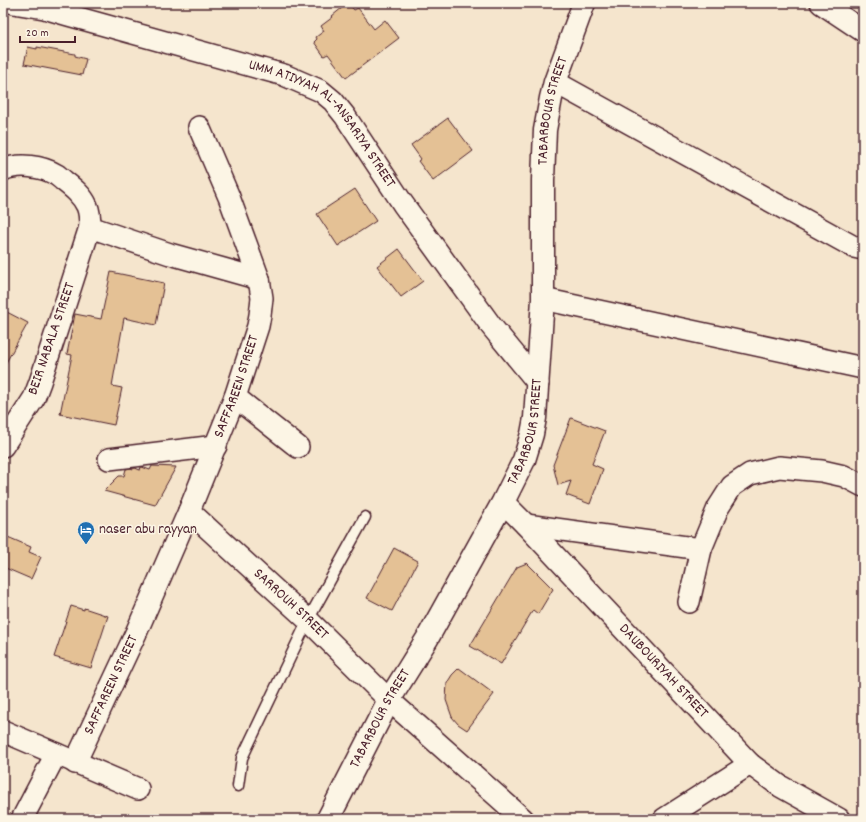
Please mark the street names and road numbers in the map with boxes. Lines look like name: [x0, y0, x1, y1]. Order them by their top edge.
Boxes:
street label: TABARBOUR STREET: [533, 54, 574, 166]
street label: UMM ATIYYAH AL-ANSARIYA STREET: [246, 55, 401, 192]
street label: BEIR NABALA STREET: [22, 280, 82, 398]
street label: SAFFAREEN STREET: [209, 332, 265, 441]
street label: TABARBOUR STREET: [502, 378, 549, 489]
street label: SARROUH STREET: [248, 564, 333, 645]
street label: DAUBOURIYAH STREET: [613, 619, 713, 724]
street label: SAFFAREEN STREET: [79, 632, 144, 739]
street label: TABARBOUR STREET: [345, 665, 417, 772]

